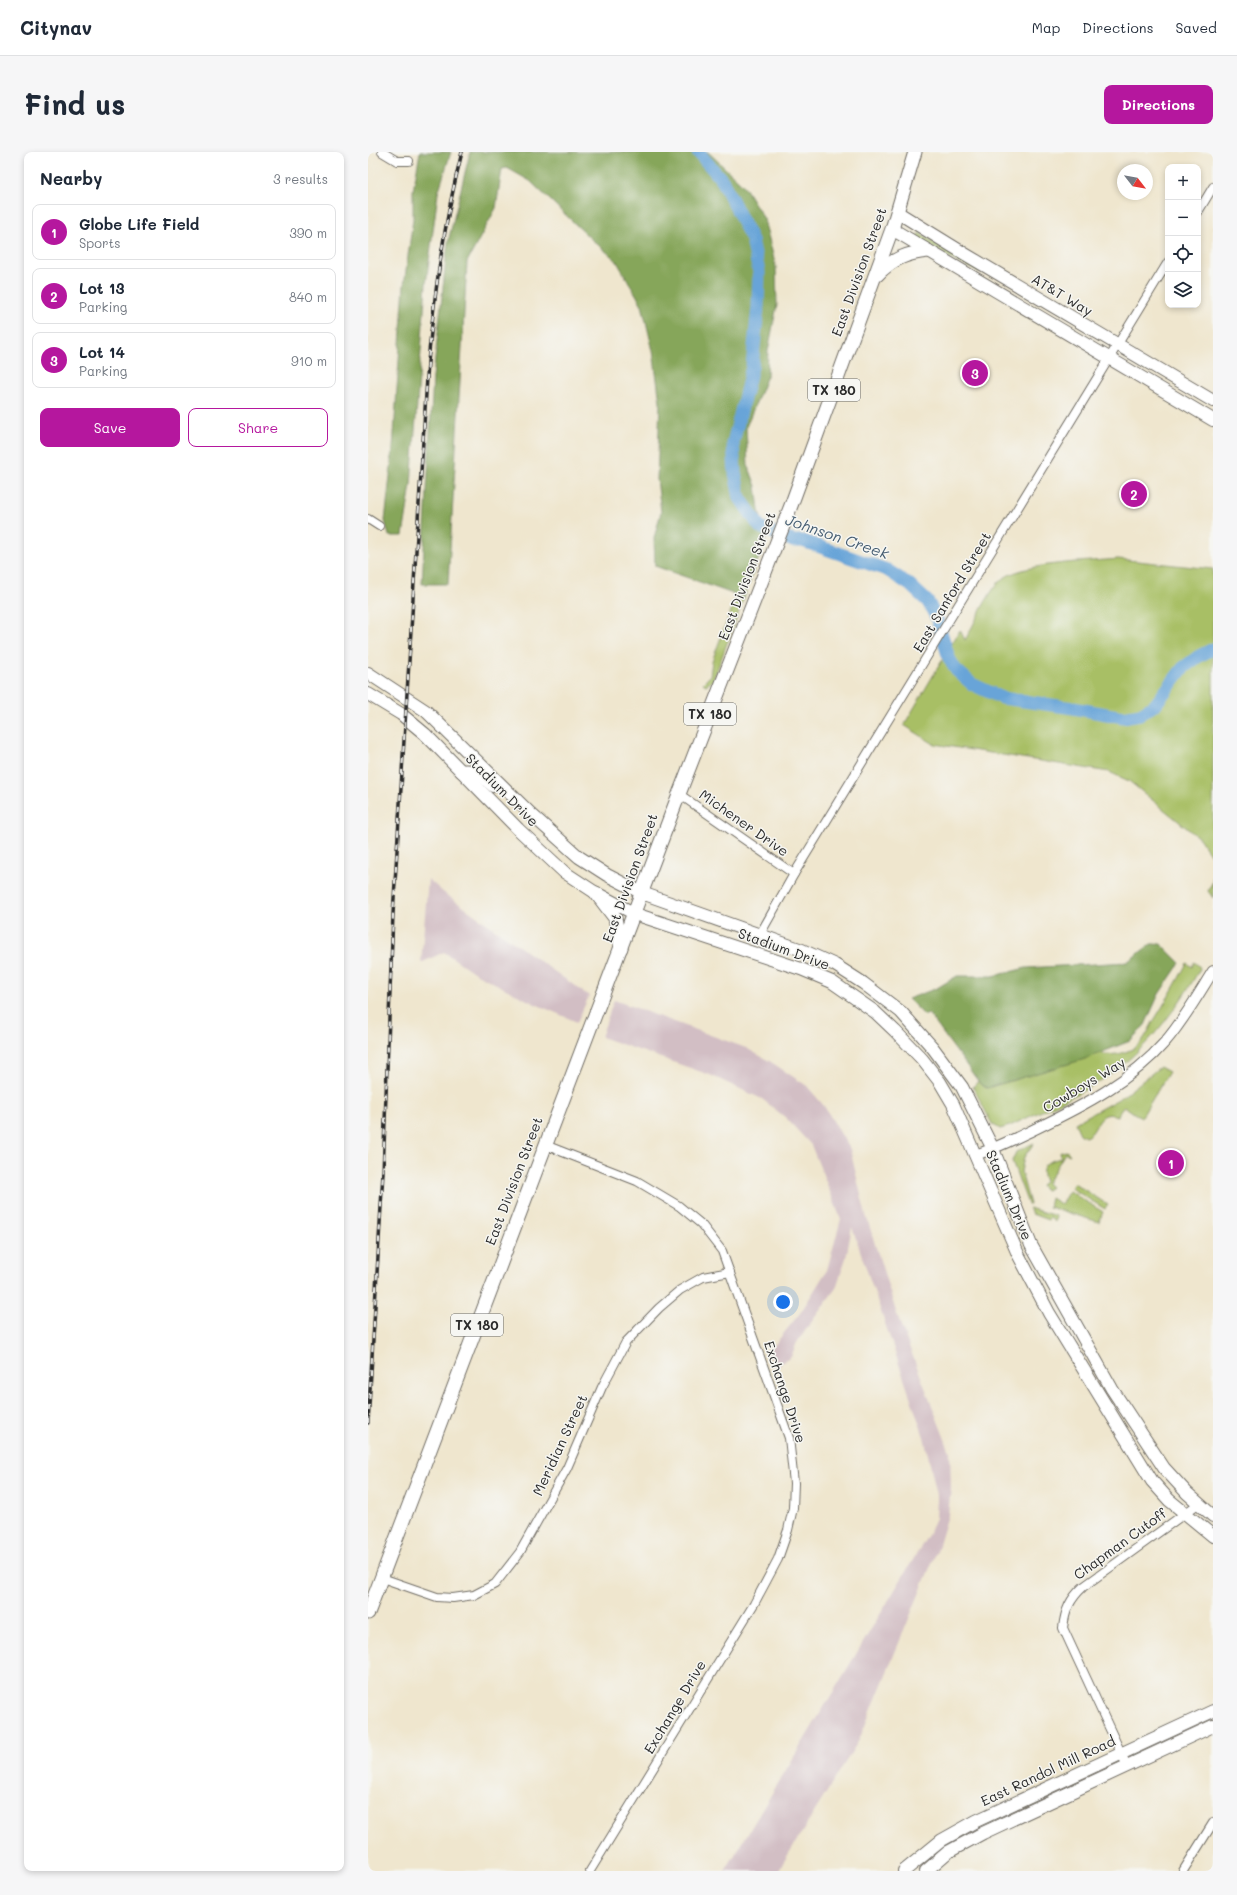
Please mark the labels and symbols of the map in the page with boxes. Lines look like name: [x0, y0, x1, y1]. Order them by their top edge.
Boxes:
north arrow: [1117, 164, 1153, 200]
street label: East Division Street: [826, 205, 891, 339]
street label: AT&T Way: [1028, 269, 1096, 320]
pin: 3: [962, 358, 988, 388]
road number: TX 180: [808, 379, 860, 401]
pin: 2: [1121, 479, 1147, 509]
street label: East Division Street: [713, 509, 780, 643]
water label: Johnson Creek: [783, 509, 893, 563]
street label: East Sanford Street: [908, 528, 995, 655]
road number: TX 180: [684, 703, 736, 725]
street label: Stadium Drive: [462, 749, 543, 830]
street label: Michener Drive: [696, 785, 793, 861]
street label: East Division Street: [597, 811, 662, 945]
street label: Stadium Drive: [736, 923, 833, 974]
street label: Cowboys Way: [1039, 1052, 1129, 1117]
street label: East Division Street: [480, 1114, 547, 1248]
street label: Stadium Drive: [982, 1147, 1037, 1243]
pin: 1: [1158, 1148, 1184, 1178]
your location: [773, 1292, 793, 1312]
road number: TX 180: [451, 1314, 503, 1336]
street label: Exchange Drive: [760, 1338, 811, 1445]
street label: Meridian Street: [528, 1391, 591, 1499]
street label: Chapman Cutoff: [1069, 1503, 1170, 1584]
street label: Exchange Drive: [639, 1656, 710, 1757]
street label: East Randol Mill Road: [977, 1731, 1118, 1810]

